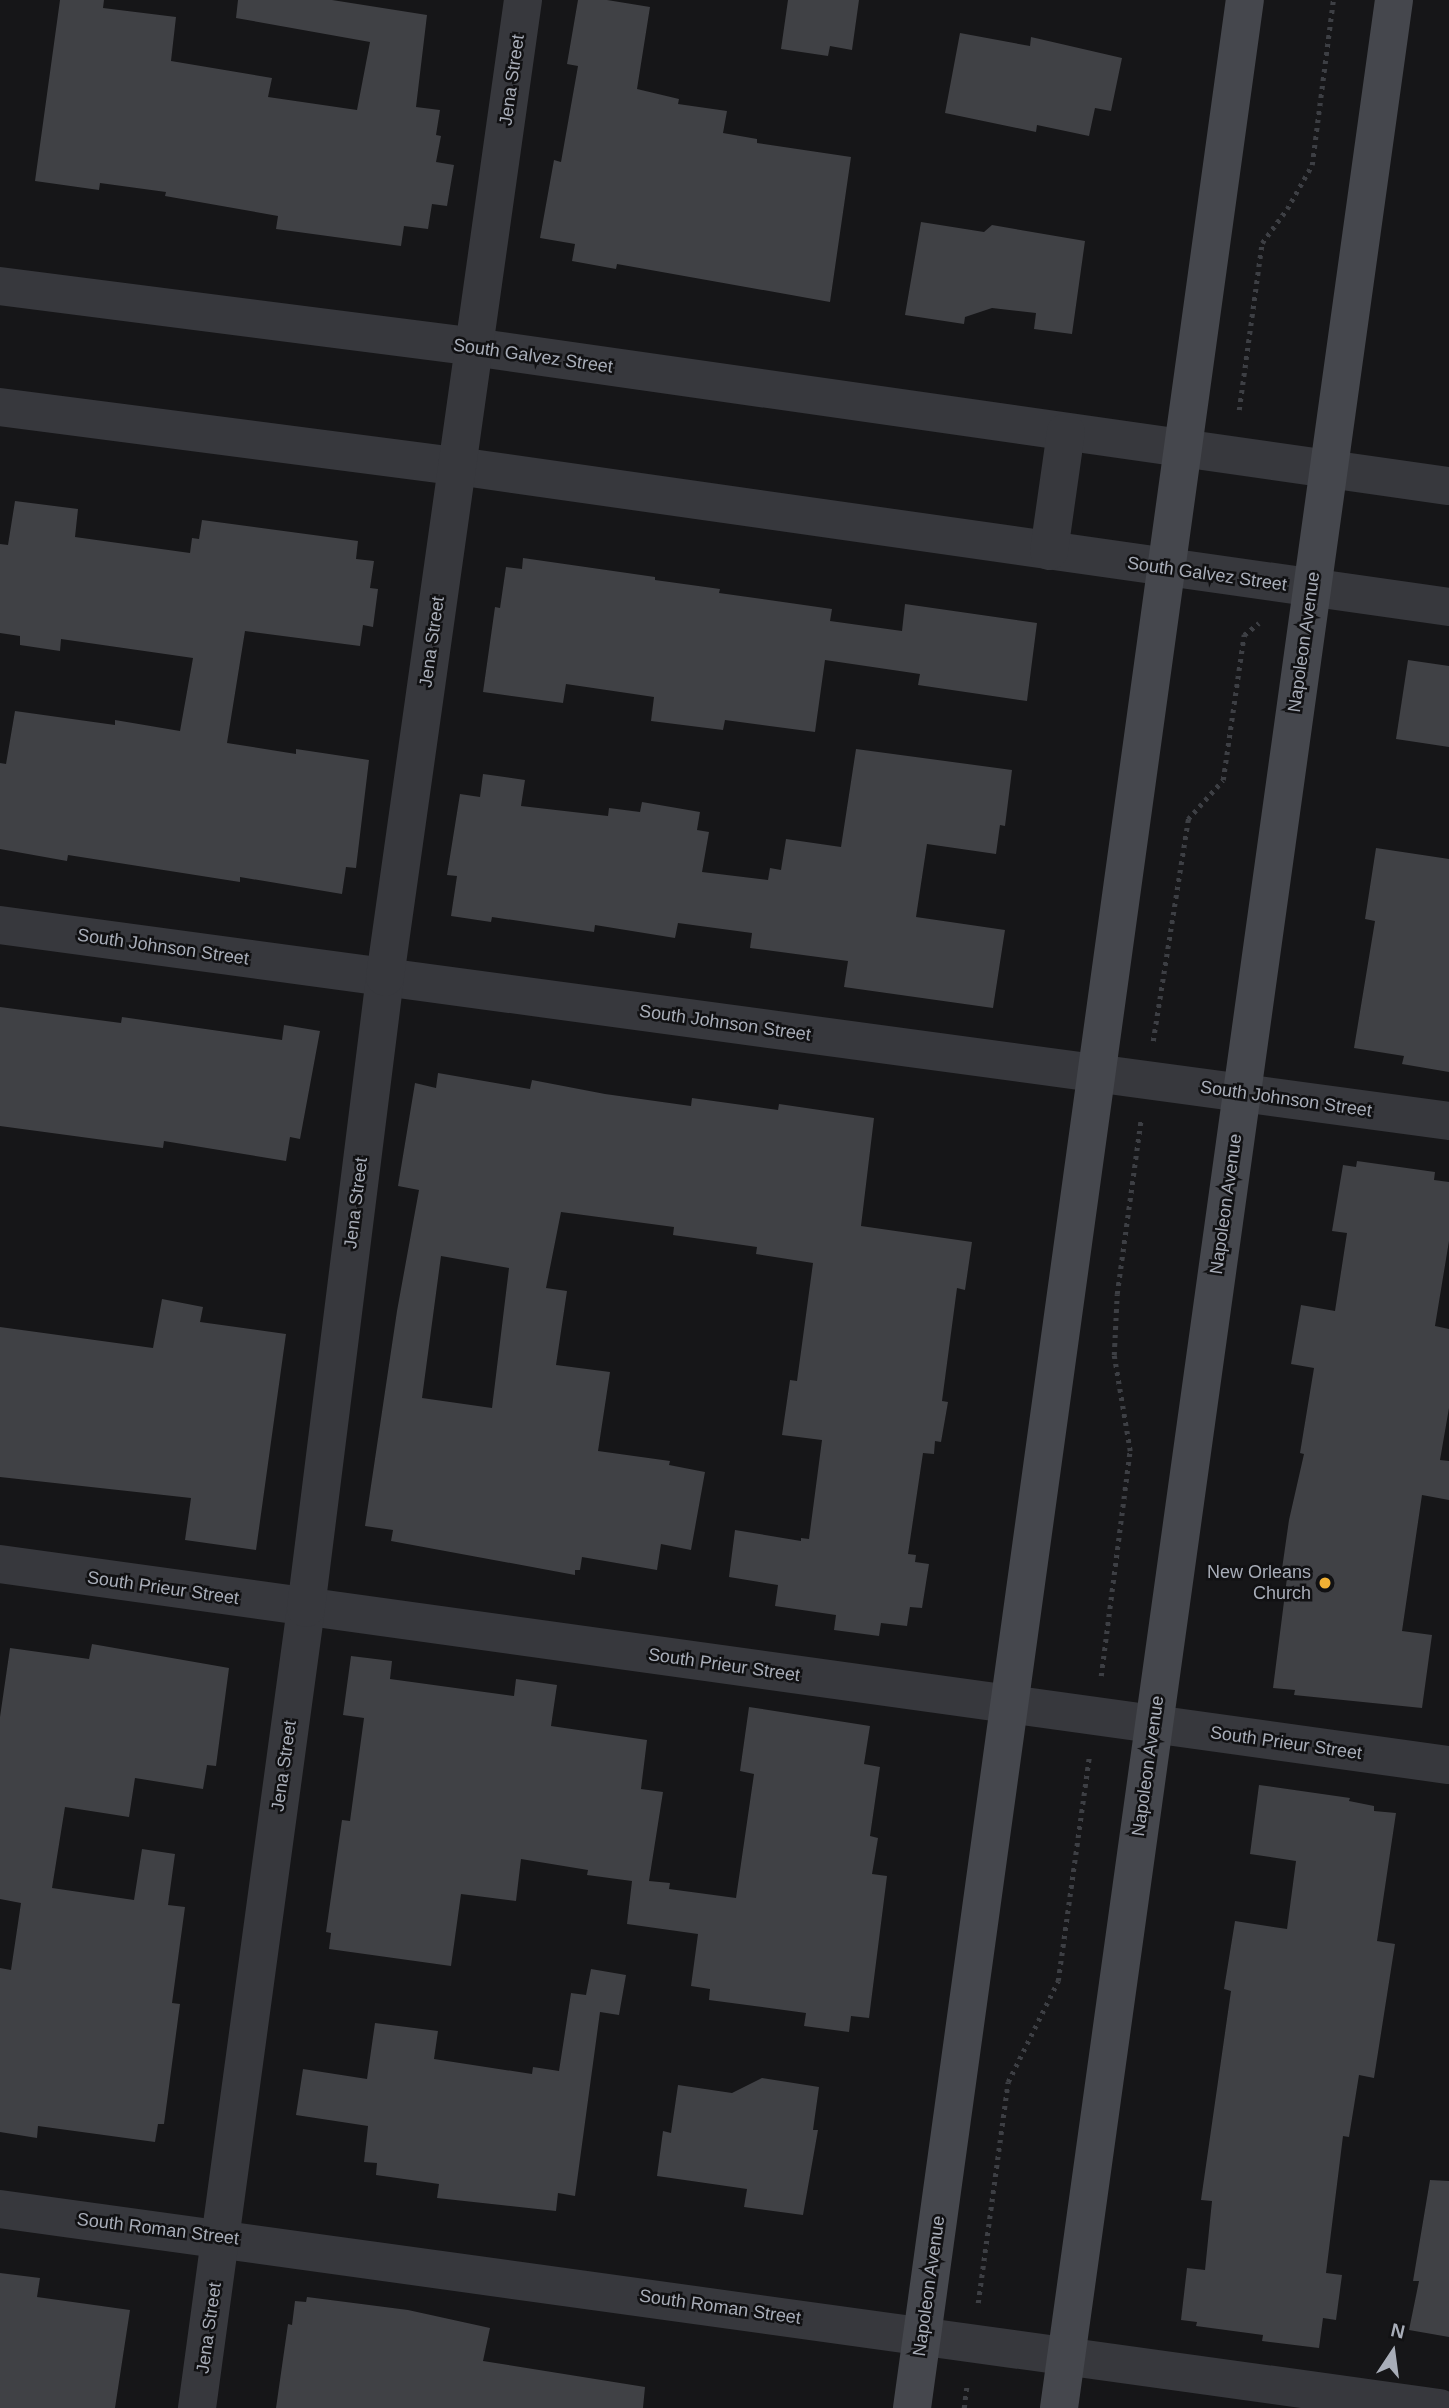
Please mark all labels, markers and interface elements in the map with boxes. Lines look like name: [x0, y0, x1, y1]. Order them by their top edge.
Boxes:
street label: Jena Street: [495, 33, 529, 127]
street label: South Galvez Street: [452, 334, 614, 378]
street label: South Galvez Street: [1126, 552, 1288, 596]
street label: Napoleon Avenue: [1283, 570, 1325, 714]
street label: Jena Street: [415, 595, 449, 689]
street label: South Johnson Street: [76, 924, 250, 970]
street label: South Johnson Street: [638, 1000, 812, 1046]
street label: South Johnson Street: [1199, 1076, 1373, 1122]
street label: Napoleon Avenue: [1205, 1132, 1247, 1276]
street label: Jena Street: [340, 1156, 372, 1250]
place label: New Orleans Church: [1207, 1562, 1311, 1604]
street label: South Prieur Street: [86, 1567, 240, 1609]
marker: New Orleans Church: [1317, 1575, 1333, 1591]
street label: South Prieur Street: [647, 1644, 801, 1686]
street label: Napoleon Avenue: [1127, 1694, 1169, 1838]
street label: Jena Street: [267, 1719, 301, 1813]
street label: South Prieur Street: [1209, 1722, 1363, 1764]
street label: South Roman Street: [76, 2208, 240, 2250]
street label: Napoleon Avenue: [908, 2214, 950, 2358]
street label: Jena Street: [192, 2281, 226, 2375]
street label: South Roman Street: [638, 2285, 802, 2329]
north arrow: [1358, 2317, 1428, 2387]
text: N: [1389, 2319, 1407, 2343]

